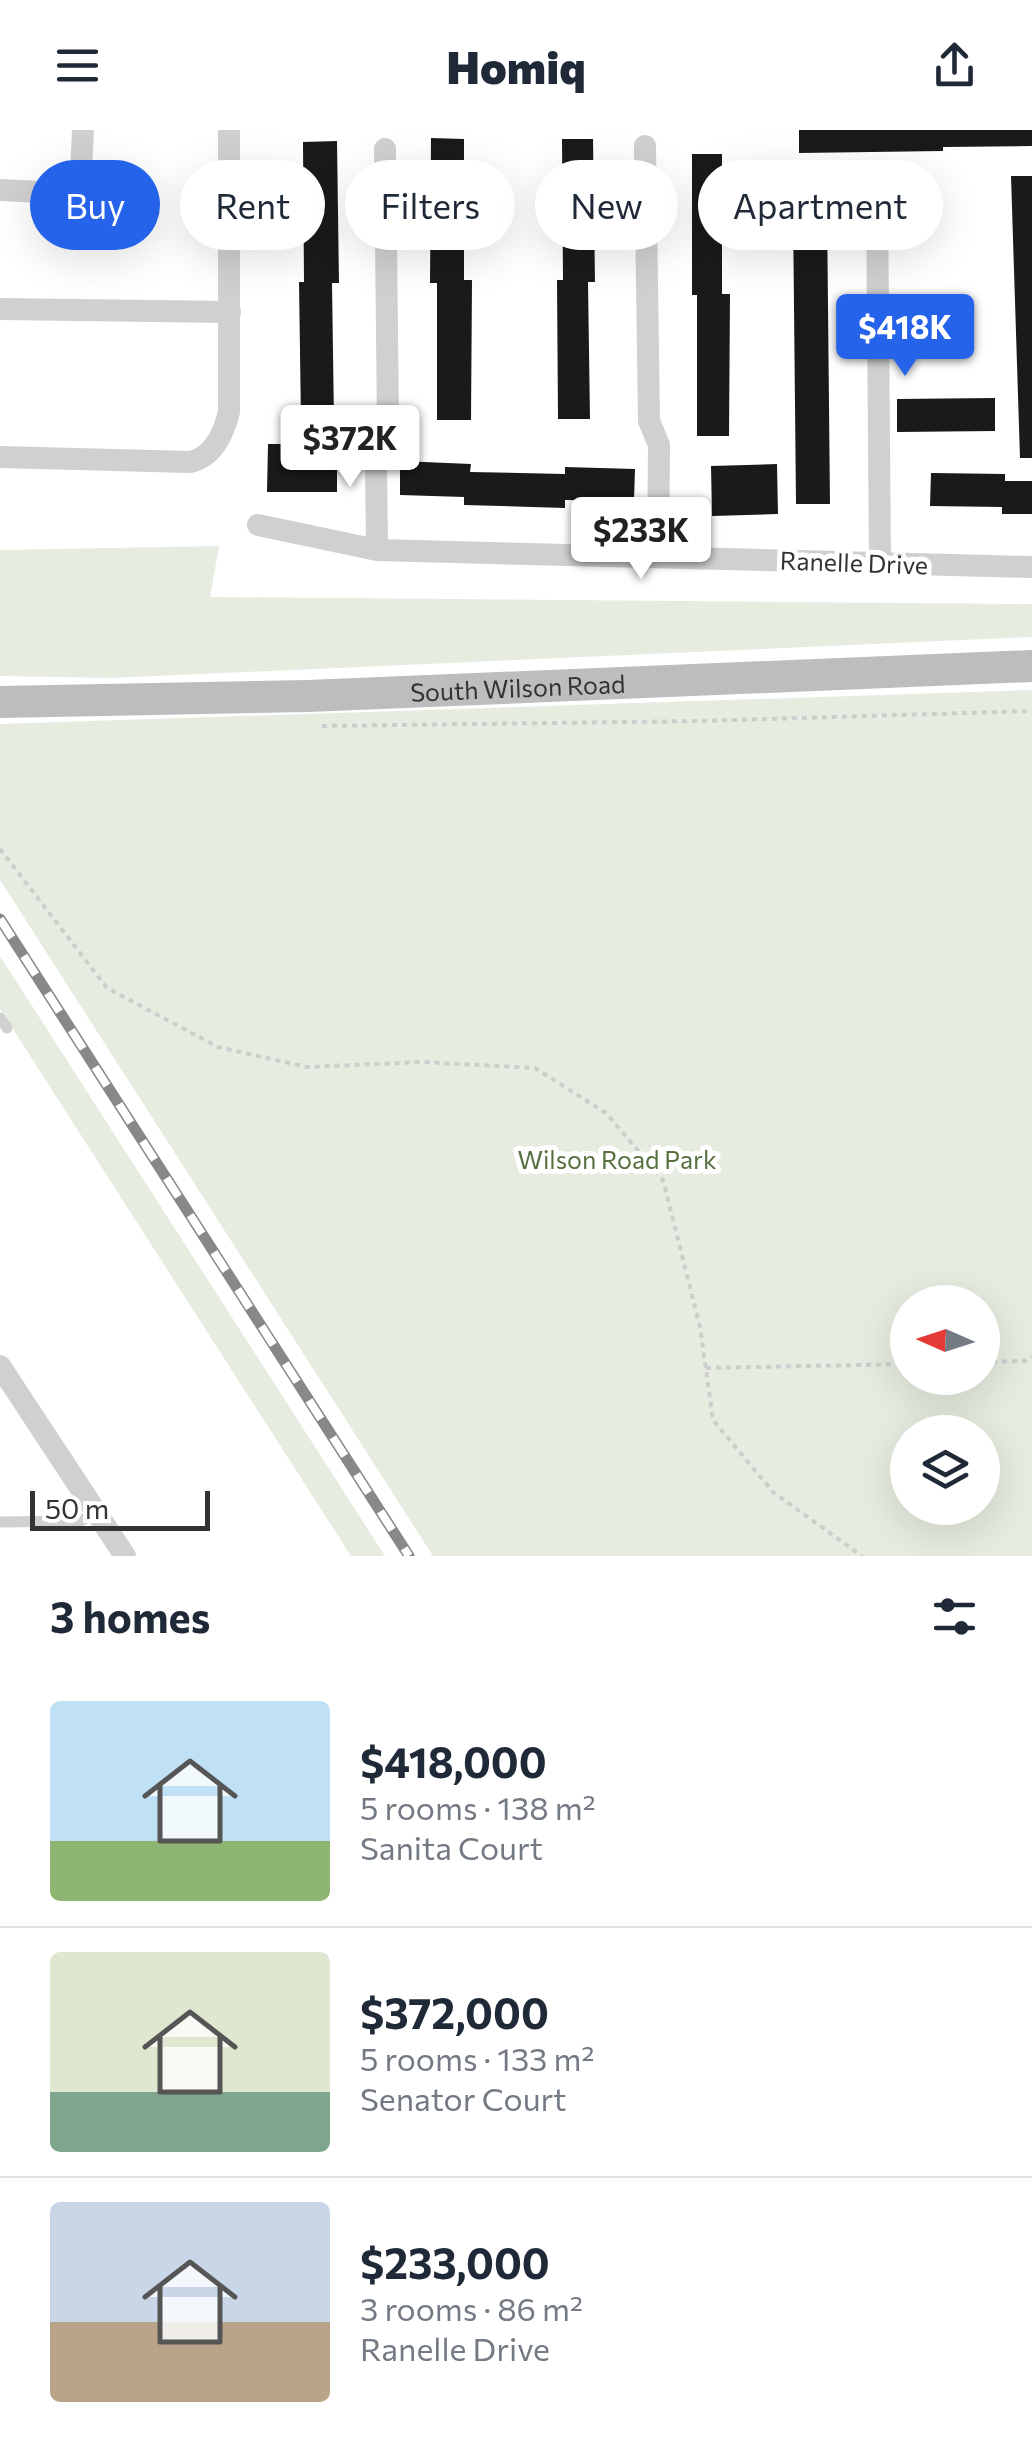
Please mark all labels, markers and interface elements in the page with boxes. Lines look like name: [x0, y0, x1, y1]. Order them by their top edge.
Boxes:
icon: menu: [50, 38, 105, 93]
text: Homiq: [446, 38, 586, 93]
icon: share: [927, 38, 982, 93]
chip: Buy: [30, 160, 160, 250]
chip: Rent: [180, 160, 325, 250]
chip: Filters: [345, 160, 515, 250]
chip: New: [535, 160, 678, 250]
chip: Apartment: [698, 160, 943, 250]
pin: $418K: [835, 294, 975, 379]
text: $418K: [858, 306, 952, 346]
pin: $372K: [280, 405, 420, 490]
text: $372K: [303, 417, 397, 457]
pin: $233K: [571, 497, 711, 582]
text: $233K: [593, 509, 689, 549]
street label: Ranelle Drive: [779, 544, 929, 580]
street label: South Wilson Road: [410, 668, 626, 707]
park label: Wilson Road Park: [517, 1144, 717, 1174]
north arrow: [890, 1285, 1000, 1395]
map controls: [890, 1285, 1000, 1525]
button: layers: [890, 1415, 1000, 1525]
scale bar: [30, 1486, 210, 1530]
text: 50 m: [45, 1491, 109, 1525]
icon: filters: [927, 1589, 982, 1644]
text: 3 homes: [50, 1590, 210, 1642]
text: $418,000: [360, 1735, 547, 1787]
icon: home: [130, 1741, 250, 1861]
text: 5 rooms · 138 m²: [360, 1787, 596, 1827]
text: Sanita Court: [360, 1827, 543, 1867]
text: $372,000: [360, 1986, 549, 2038]
icon: home: [130, 1992, 250, 2112]
text: 5 rooms · 133 m²: [360, 2038, 594, 2078]
text: Senator Court: [360, 2078, 566, 2118]
text: $233,000: [360, 2236, 550, 2288]
icon: home: [130, 2242, 250, 2362]
text: 3 rooms · 86 m²: [360, 2288, 583, 2328]
text: Ranelle Drive: [360, 2328, 550, 2368]

